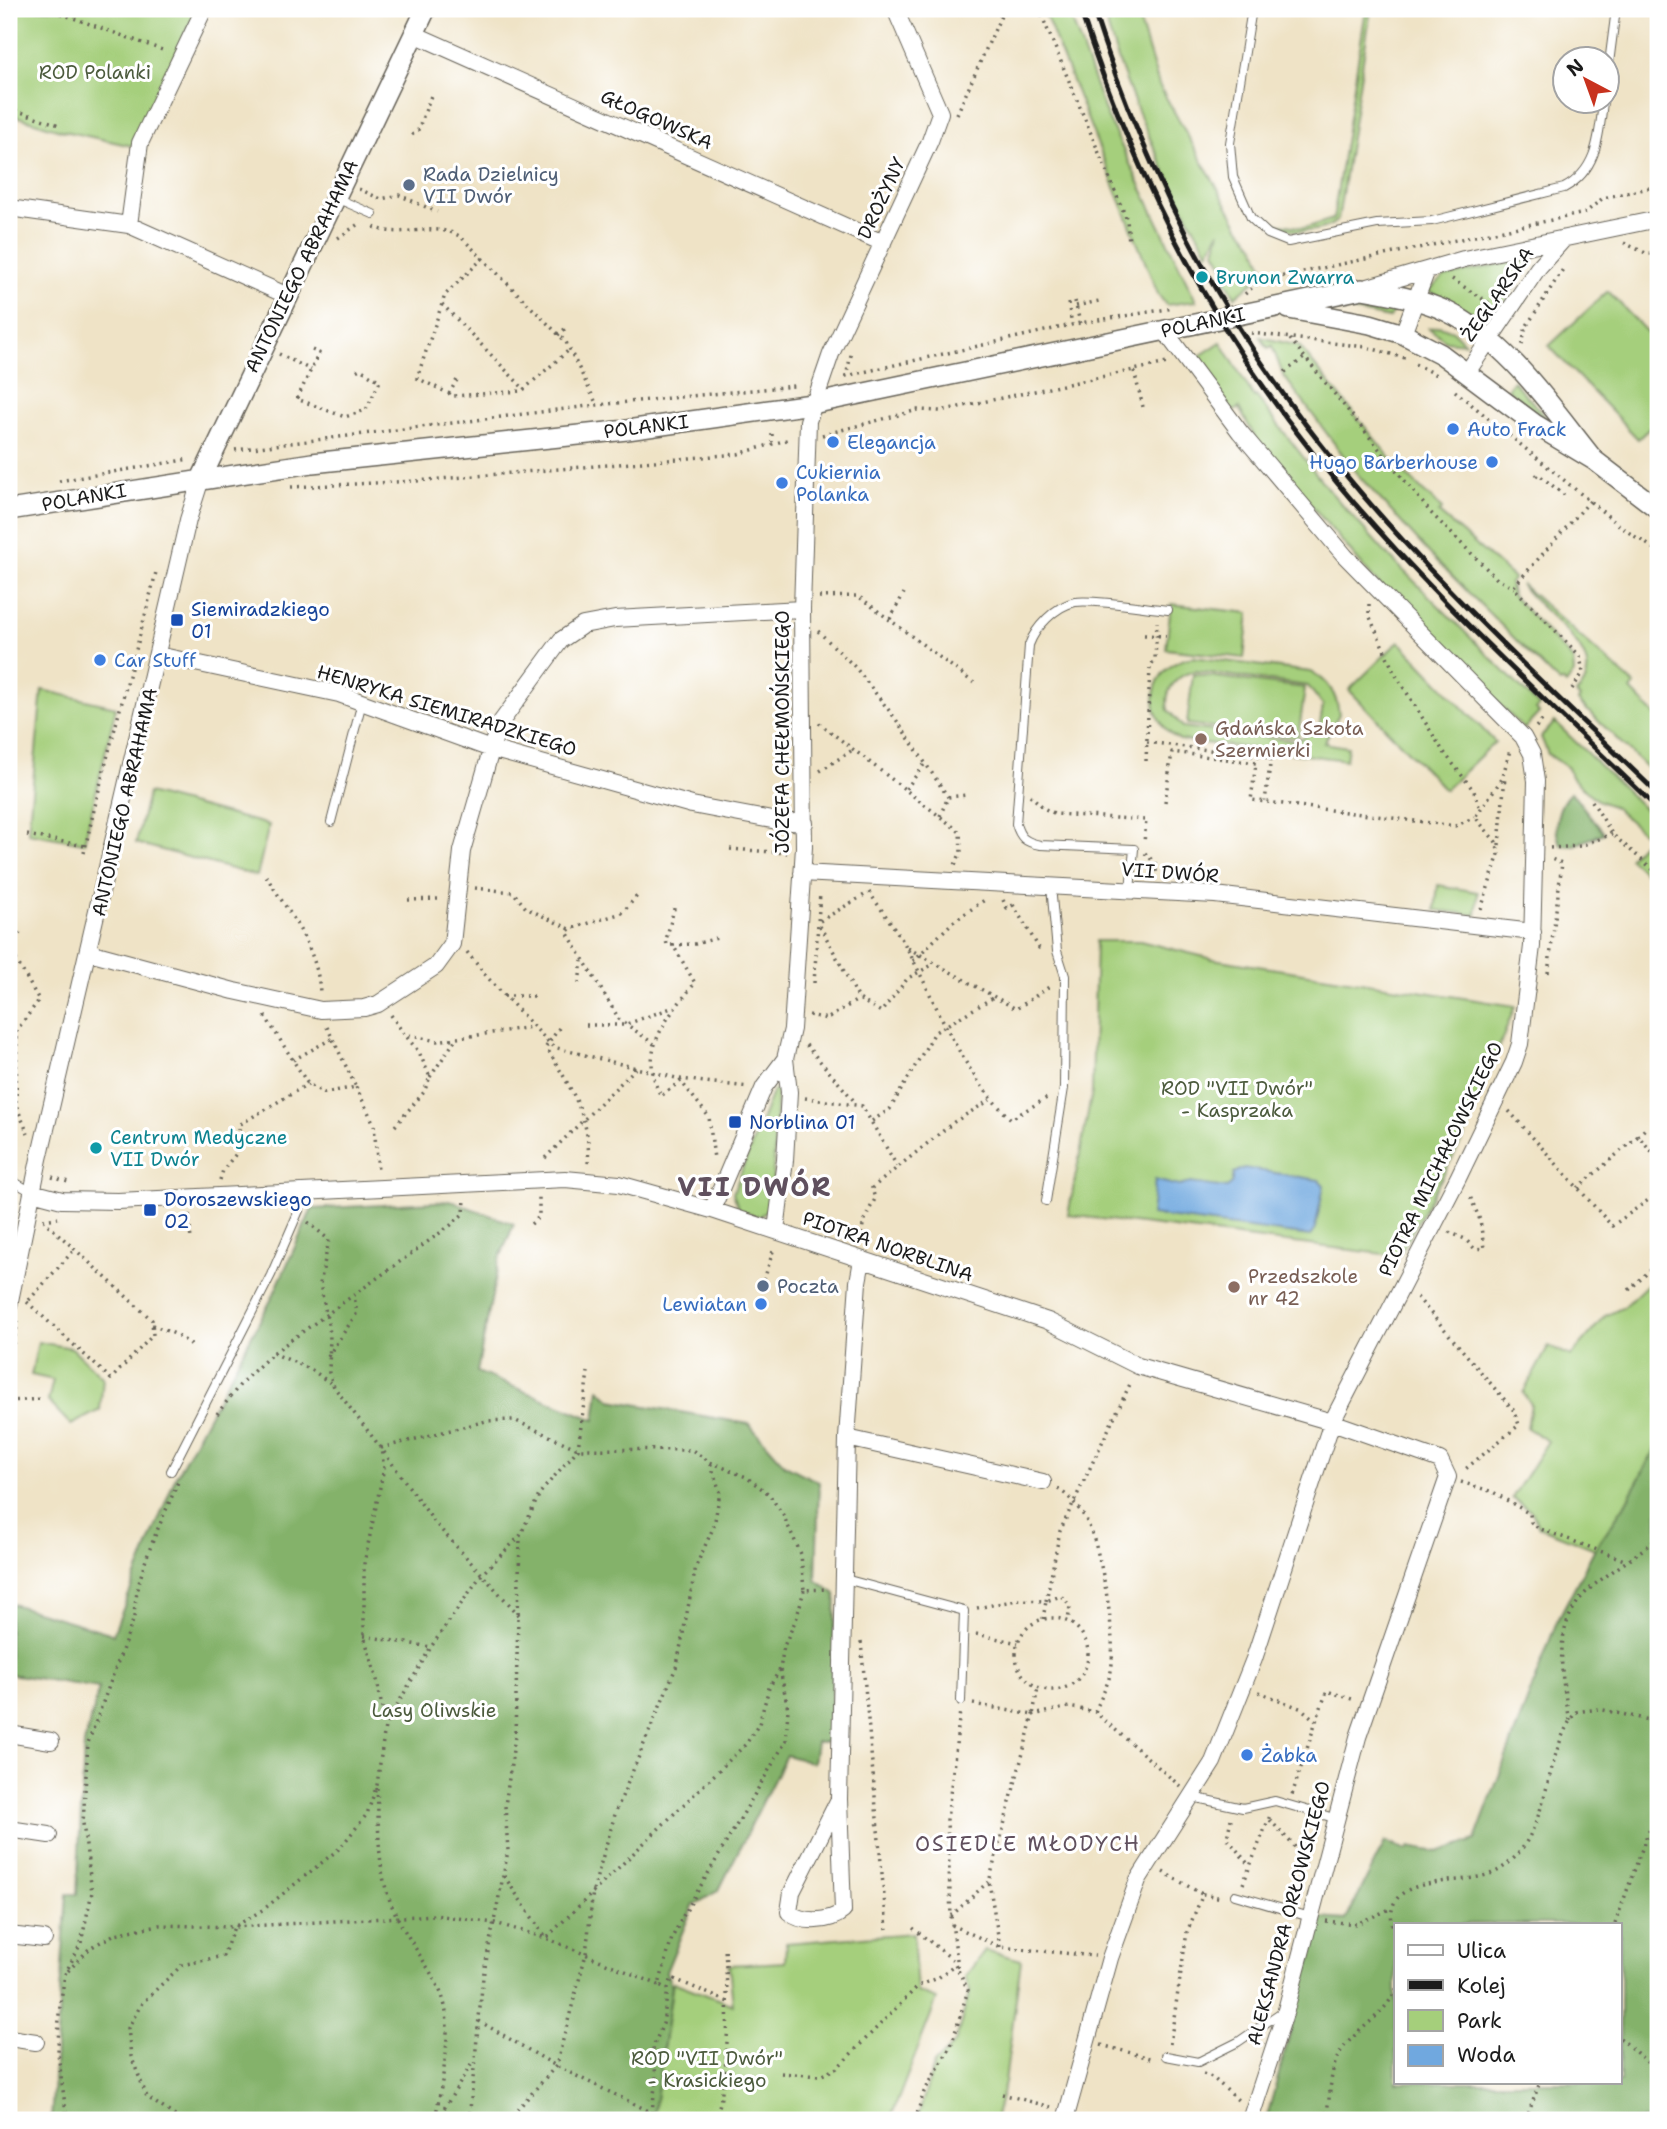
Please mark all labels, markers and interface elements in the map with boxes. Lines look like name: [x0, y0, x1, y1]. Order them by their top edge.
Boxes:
north arrow: [1552, 46, 1622, 116]
text: N: [1561, 53, 1589, 82]
park label: ROD Polanki: [39, 60, 151, 85]
street label: GŁOGOWSKA: [597, 84, 717, 155]
street label: DROŻYNY: [852, 153, 912, 243]
street label: ANTONIEGO ABRAHAMA: [239, 155, 364, 377]
place label: Rada Dzielnicy VII Dwór: [423, 162, 559, 209]
marker: Rada Dzielnicy VII Dwór: [401, 177, 417, 193]
street label: ŻEGLARSKA: [1456, 242, 1539, 347]
place label: Brunon Zwarra: [1216, 265, 1355, 290]
marker: Brunon Zwarra: [1194, 269, 1210, 285]
street label: POLANKI: [1159, 301, 1248, 344]
street label: POLANKI: [602, 409, 690, 444]
place label: Auto Frack: [1467, 417, 1567, 442]
marker: Auto Frack: [1445, 421, 1461, 437]
place label: Elegancja: [847, 430, 936, 455]
marker: Elegancja: [825, 434, 841, 450]
place label: Hugo Barberhouse: [1309, 450, 1478, 475]
marker: Hugo Barberhouse: [1484, 454, 1500, 470]
place label: Cukiernia Polanka: [796, 460, 881, 507]
marker: Cukiernia Polanka: [774, 475, 790, 491]
street label: POLANKI: [40, 478, 128, 517]
place label: Siemiradzkiego 01: [191, 597, 330, 644]
street label: JÓZEFA CHEŁMOŃSKIEGO: [769, 610, 795, 854]
marker: Siemiradzkiego 01: [169, 612, 185, 628]
place label: Car Stuff: [114, 648, 197, 673]
marker: Car Stuff: [92, 652, 108, 668]
street label: HENRYKA SIEMIRADZKIEGO: [314, 659, 580, 762]
street label: ANTONIEGO ABRAHAMA: [86, 685, 163, 919]
place label: Gdańska Szkoła Szermierki: [1215, 716, 1364, 763]
marker: Gdańska Szkoła Szermierki: [1193, 731, 1209, 747]
street label: VII DWÓR: [1120, 856, 1220, 888]
street label: PIOTRA MICHAŁOWSKIEGO: [1373, 1038, 1508, 1281]
park label: ROD "VII Dwór" - Kasprzaka: [1161, 1076, 1313, 1123]
place label: Norblina 01: [749, 1110, 855, 1135]
marker: Norblina 01: [727, 1114, 743, 1130]
place label: Centrum Medyczne VII Dwór: [110, 1125, 288, 1172]
marker: Centrum Medyczne VII Dwór: [88, 1140, 104, 1156]
district label: VII DWÓR: [678, 1168, 832, 1204]
place label: Doroszewskiego 02: [164, 1187, 312, 1234]
marker: Doroszewskiego 02: [142, 1202, 158, 1218]
street label: PIOTRA NORBLINA: [799, 1206, 977, 1287]
place label: Przedszkole nr 42: [1248, 1264, 1358, 1311]
place label: Poczta: [777, 1274, 839, 1299]
marker: Poczta: [755, 1278, 771, 1294]
marker: Przedszkole nr 42: [1226, 1279, 1242, 1295]
place label: Lewiatan: [662, 1292, 747, 1317]
marker: Lewiatan: [753, 1296, 769, 1312]
park label: Lasy Oliwskie: [372, 1698, 496, 1723]
place label: Żabka: [1261, 1743, 1317, 1768]
marker: Żabka: [1239, 1747, 1255, 1763]
street label: ALEKSANDRA ORŁOWSKIEGO: [1241, 1778, 1336, 2048]
district label: OSIEDLE MŁODYCH: [915, 1830, 1141, 1858]
legend: [1394, 1923, 1622, 2084]
text: Ulica: [1457, 1937, 1506, 1965]
text: Kolej: [1457, 1972, 1506, 2000]
text: Park: [1457, 2007, 1502, 2035]
text: Woda: [1457, 2041, 1515, 2069]
park label: ROD "VII Dwór" - Krasickiego: [631, 2046, 783, 2093]

